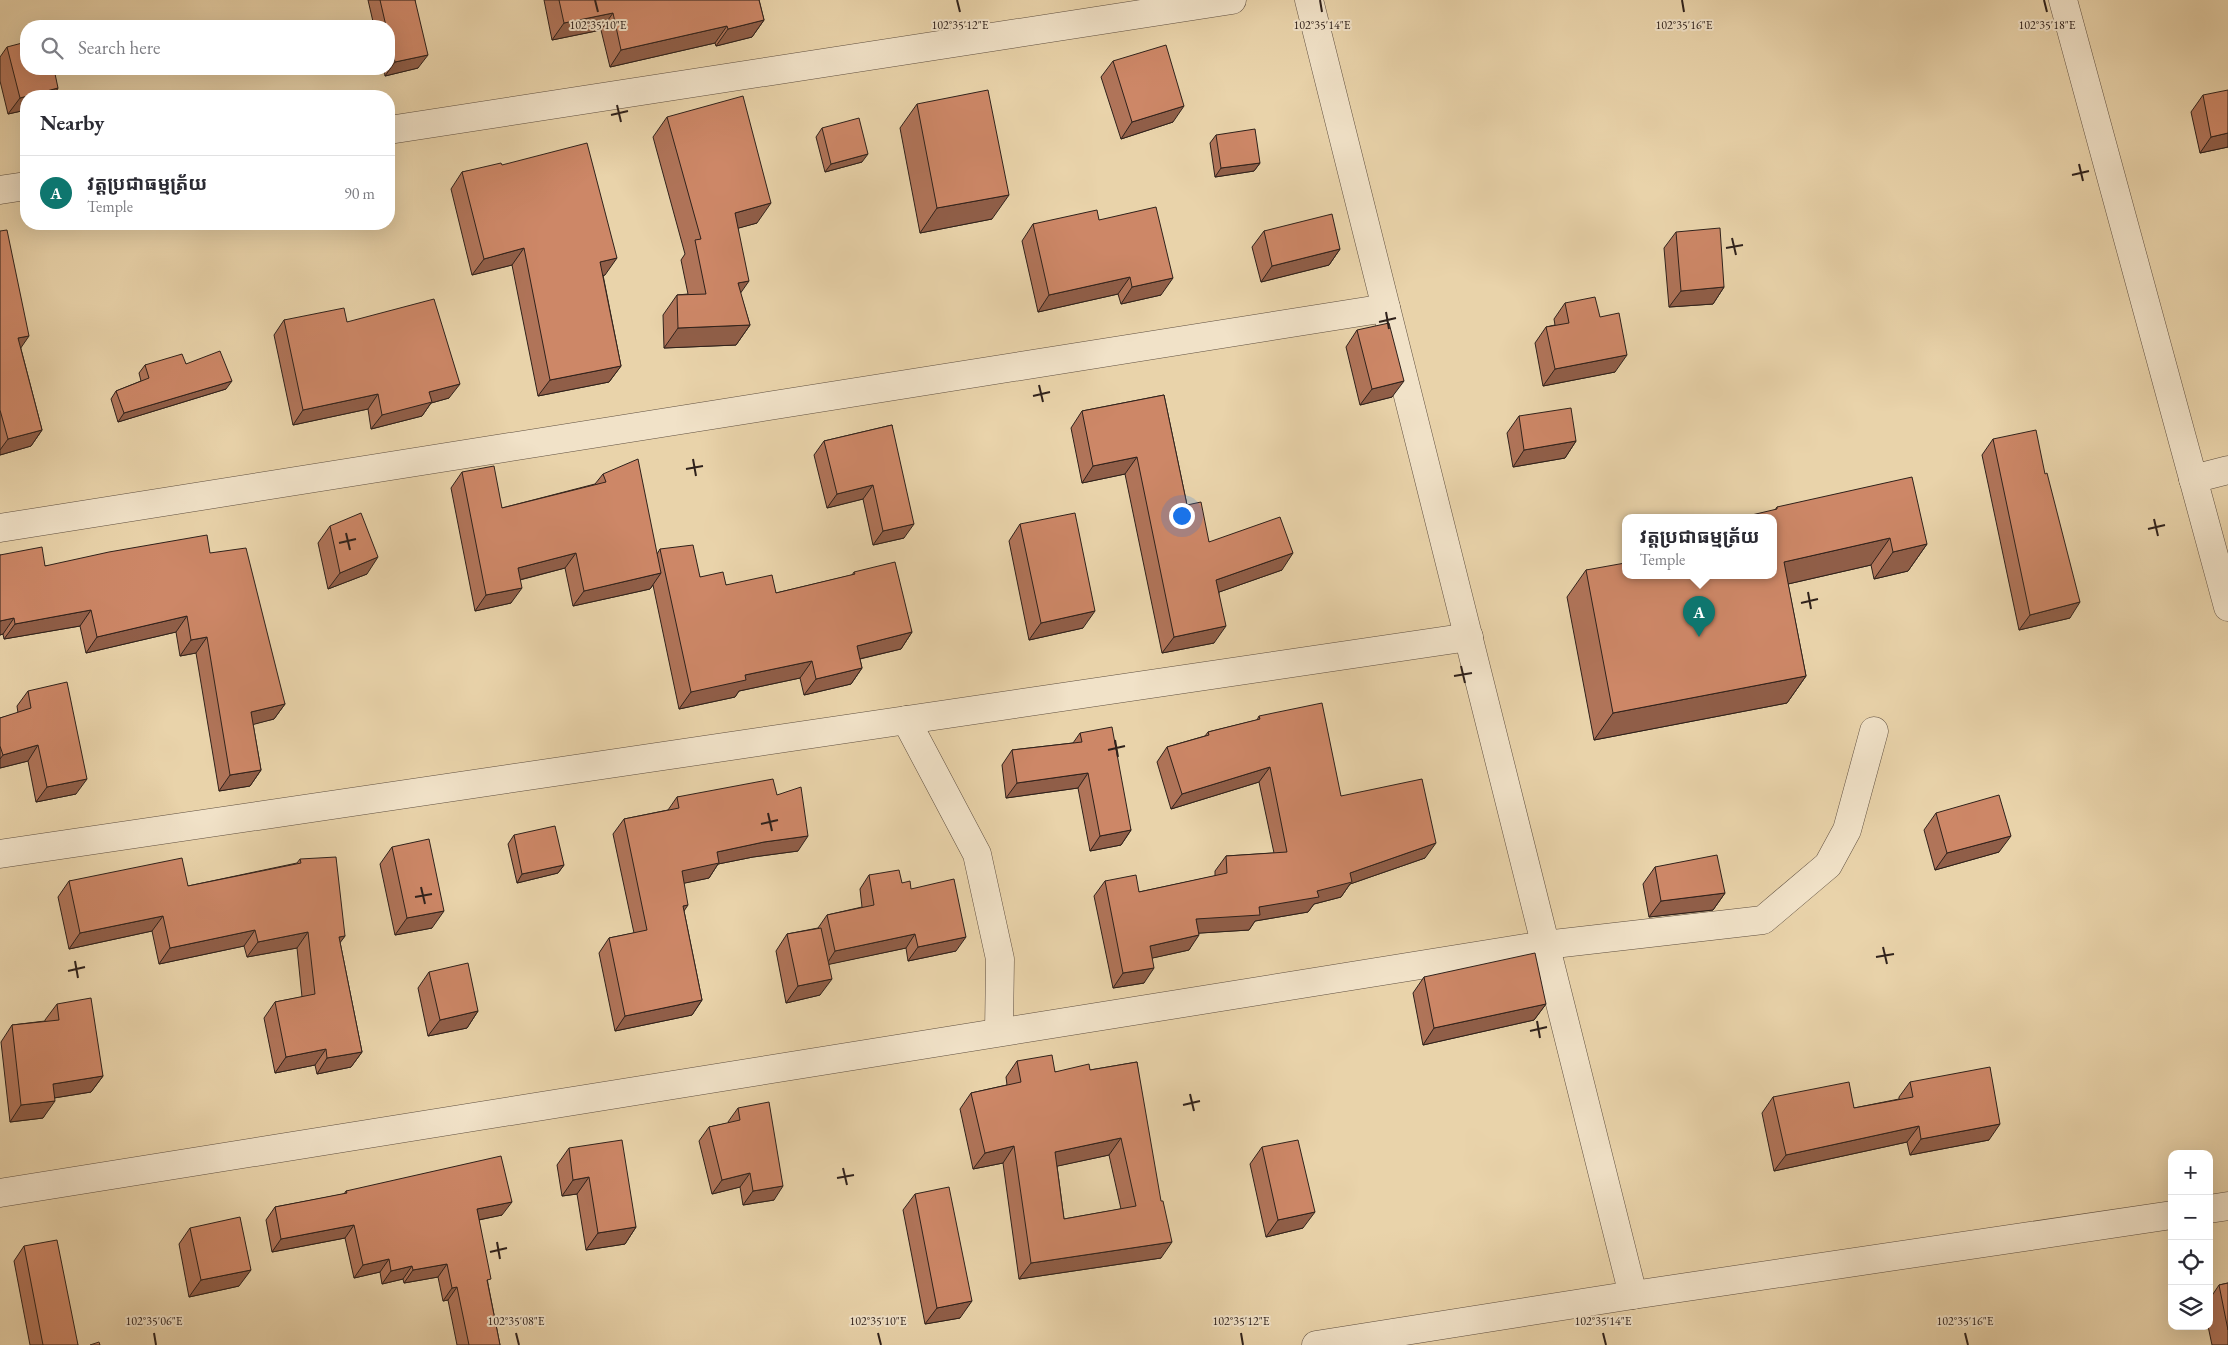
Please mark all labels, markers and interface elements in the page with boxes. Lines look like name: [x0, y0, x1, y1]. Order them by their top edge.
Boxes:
text: 102°35'10"E: [570, 17, 627, 33]
text: 102°35'12"E: [932, 17, 989, 33]
text: 102°35'14"E: [1294, 17, 1351, 33]
text: 102°35'16"E: [1656, 17, 1713, 33]
text: 102°35'18"E: [2019, 17, 2076, 33]
search box: [20, 20, 395, 75]
icon: search: [38, 34, 66, 62]
text: Search here: [78, 35, 160, 60]
text: Nearby: [40, 109, 104, 136]
text: វត្តប្រជាធម្មត្រ័យ: [87, 171, 207, 196]
text: A: [50, 183, 62, 204]
text: 90 m: [344, 183, 375, 204]
text: Temple: [87, 196, 133, 217]
your location: [1169, 503, 1195, 529]
popup: [1622, 514, 1777, 579]
text: វត្តប្រជាធម្មត្រ័យ: [1639, 524, 1760, 549]
text: Temple: [1639, 549, 1685, 570]
pin: A: [1683, 596, 1715, 637]
map controls: [2168, 1150, 2213, 1330]
button: +: [2168, 1150, 2213, 1195]
button: −: [2168, 1195, 2213, 1240]
button: locate: [2168, 1240, 2213, 1285]
button: layers: [2168, 1285, 2213, 1330]
text: 102°35'06"E: [126, 1313, 183, 1329]
text: 102°35'08"E: [488, 1313, 545, 1329]
text: 102°35'10"E: [850, 1313, 907, 1329]
text: 102°35'12"E: [1213, 1313, 1270, 1329]
text: 102°35'14"E: [1575, 1313, 1632, 1329]
text: 102°35'16"E: [1937, 1313, 1994, 1329]

